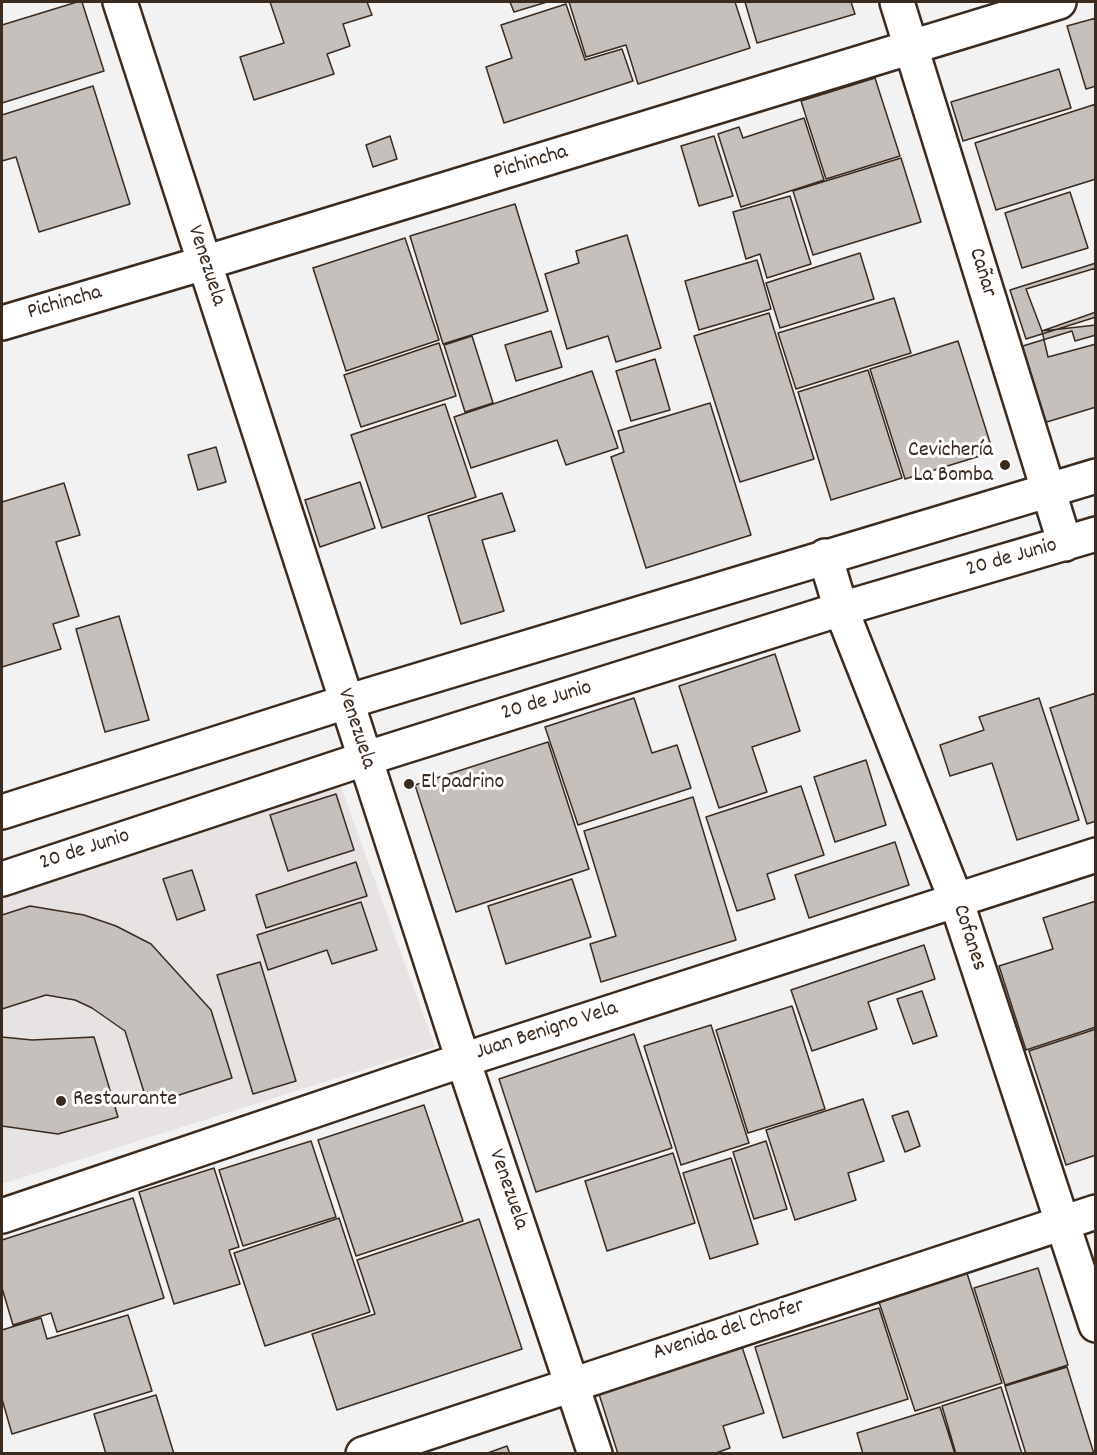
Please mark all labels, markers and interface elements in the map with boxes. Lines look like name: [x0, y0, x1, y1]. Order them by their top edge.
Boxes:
street label: Pichincha: [491, 140, 571, 188]
street label: Venezuela: [180, 222, 230, 310]
street label: Cañar: [961, 245, 1001, 301]
street label: Pichincha: [25, 281, 105, 327]
place label: Cevichería La Bomba: [908, 439, 993, 490]
marker: Cevichería La Bomba: [998, 458, 1012, 472]
street label: 20 de Junio: [964, 533, 1060, 585]
street label: 20 de Junio: [499, 676, 595, 728]
street label: Venezuela: [330, 685, 380, 773]
place label: El padrino: [421, 771, 504, 797]
marker: El padrino: [402, 777, 416, 791]
street label: 20 de Junio: [37, 824, 133, 878]
street label: Cofanes: [945, 902, 991, 974]
street label: Juan Benigno Vela: [473, 997, 621, 1067]
place label: Restaurante: [73, 1088, 177, 1114]
marker: Restaurante: [54, 1094, 68, 1108]
street label: Venezuela: [481, 1146, 533, 1234]
street label: Avenida del Chofer: [650, 1294, 808, 1368]

